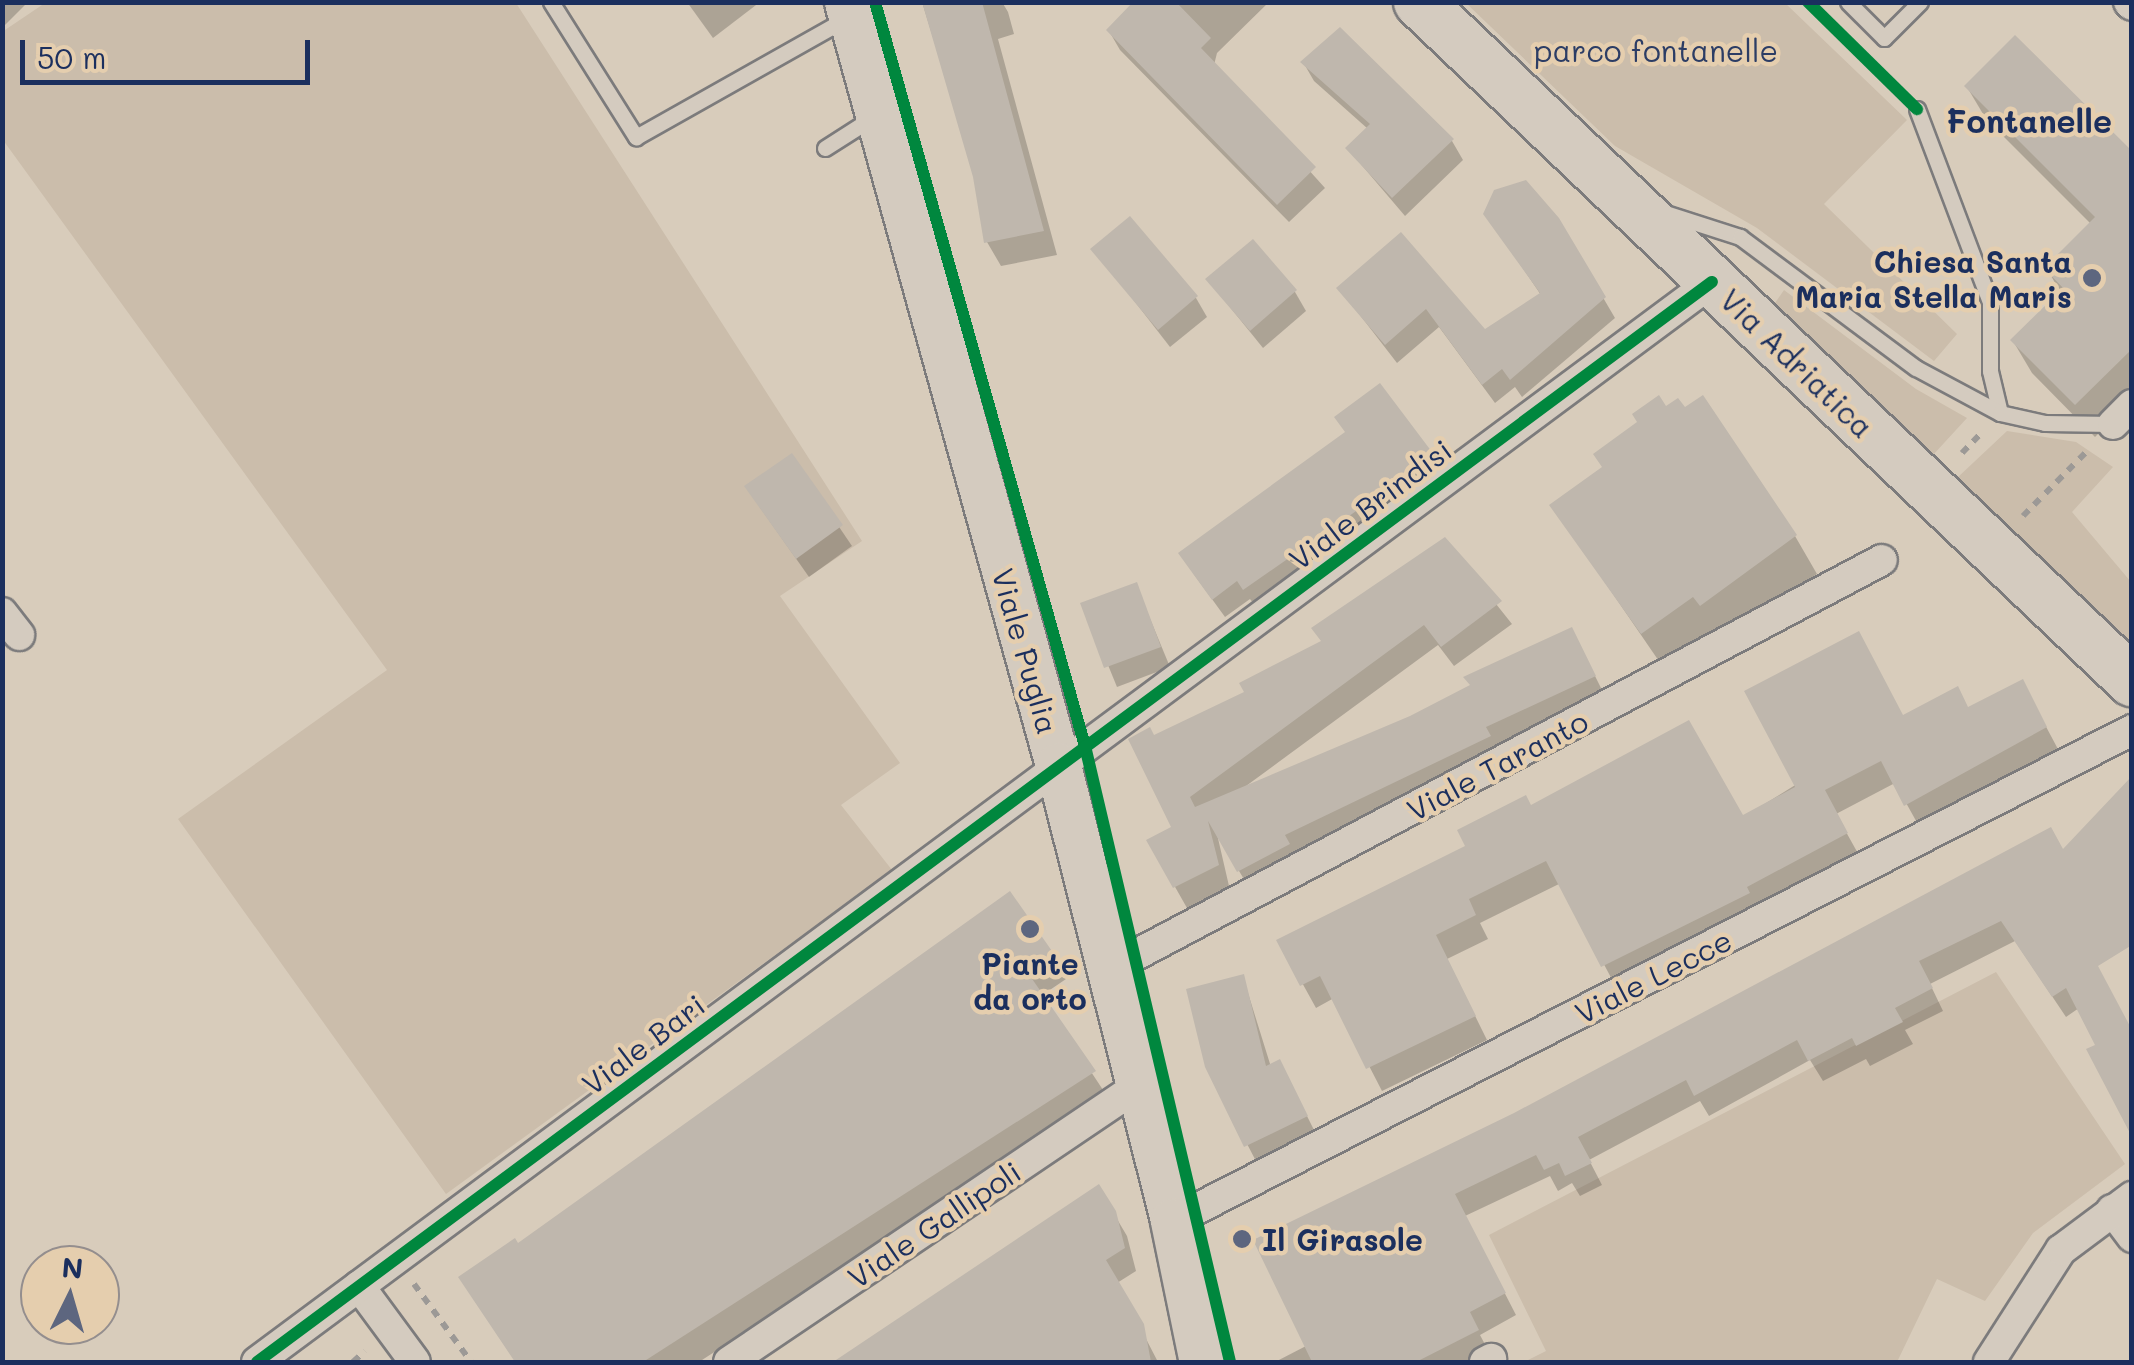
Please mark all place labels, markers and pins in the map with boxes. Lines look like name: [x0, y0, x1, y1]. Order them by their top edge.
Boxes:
place label: Chiesa Santa Maria Stella Maris: [1795, 243, 2072, 314]
marker: Chiesa Santa Maria Stella Maris: [2081, 267, 2103, 289]
marker: Piante da orto: [1019, 918, 1041, 940]
place label: Piante da orto: [973, 945, 1087, 1016]
place label: Il Girasole: [1262, 1221, 1423, 1257]
marker: Il Girasole: [1231, 1228, 1253, 1250]

